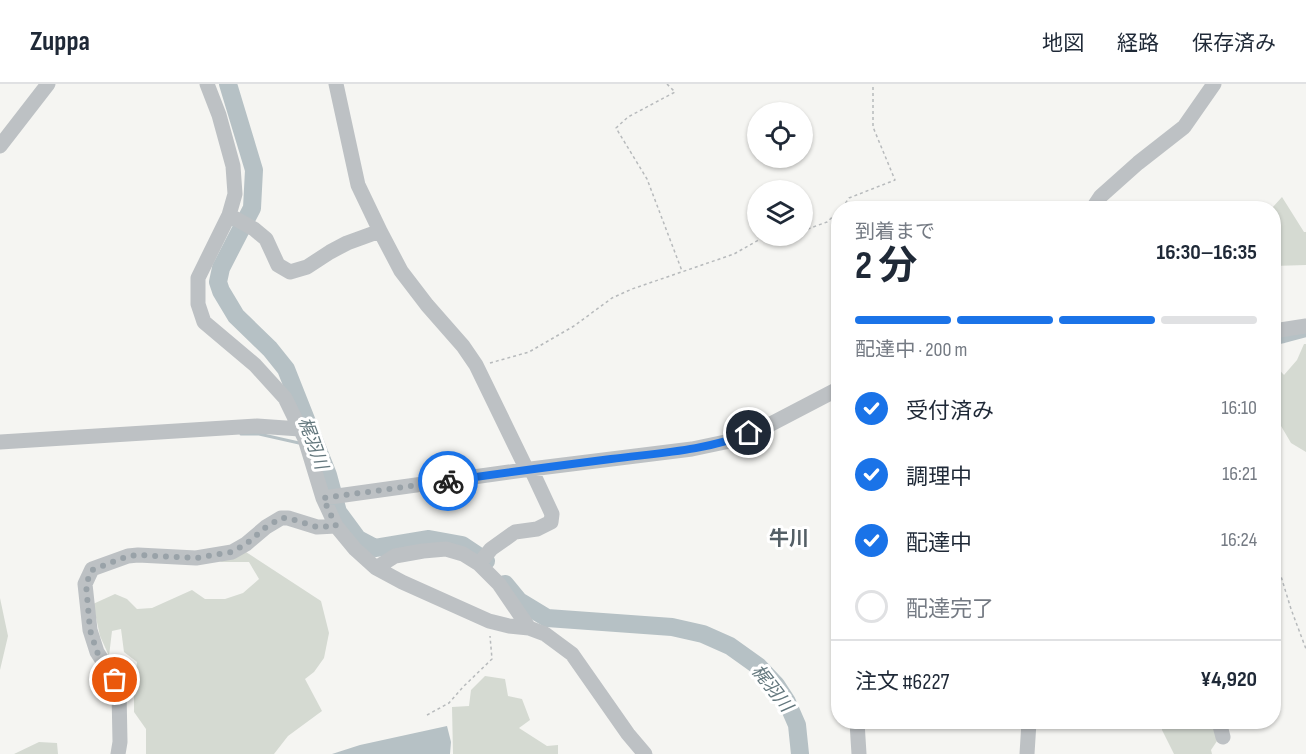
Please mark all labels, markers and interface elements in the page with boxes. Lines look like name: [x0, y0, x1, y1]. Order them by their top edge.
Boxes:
text: Zuppa: [30, 25, 90, 58]
text: 地図: [1042, 31, 1084, 56]
text: 経路: [1117, 31, 1159, 56]
text: 保存済み: [1192, 31, 1276, 56]
map controls: [747, 102, 813, 246]
button: locate: [747, 102, 813, 168]
button: layers: [747, 180, 813, 246]
text: 到着まで: [855, 220, 935, 244]
text: 16:30–16:35: [1157, 239, 1257, 266]
text: 2 分: [855, 243, 917, 290]
text: 配達中 · 200 m: [855, 338, 967, 362]
icon: check: [855, 392, 888, 425]
text: 16:10: [1222, 396, 1257, 420]
text: 受付済み: [906, 398, 994, 425]
pin: [723, 407, 774, 458]
water label: 梶羽川: [293, 414, 332, 474]
icon: home: [732, 416, 765, 449]
courier: [418, 451, 478, 511]
icon: check: [855, 458, 888, 491]
text: 16:21: [1222, 462, 1257, 486]
text: 調理中: [906, 464, 972, 491]
icon: bike: [432, 465, 465, 498]
icon: check: [855, 524, 888, 557]
district label: 牛川: [769, 527, 809, 551]
text: 16:24: [1221, 528, 1257, 552]
text: 配達中: [906, 530, 972, 557]
text: 配達完了: [906, 596, 994, 623]
pin: [89, 654, 140, 705]
water label: 梶羽川: [747, 661, 798, 718]
icon: bag: [98, 663, 131, 696]
text: ¥4,920: [1200, 666, 1257, 693]
text: 注文 #6227: [855, 669, 949, 696]

